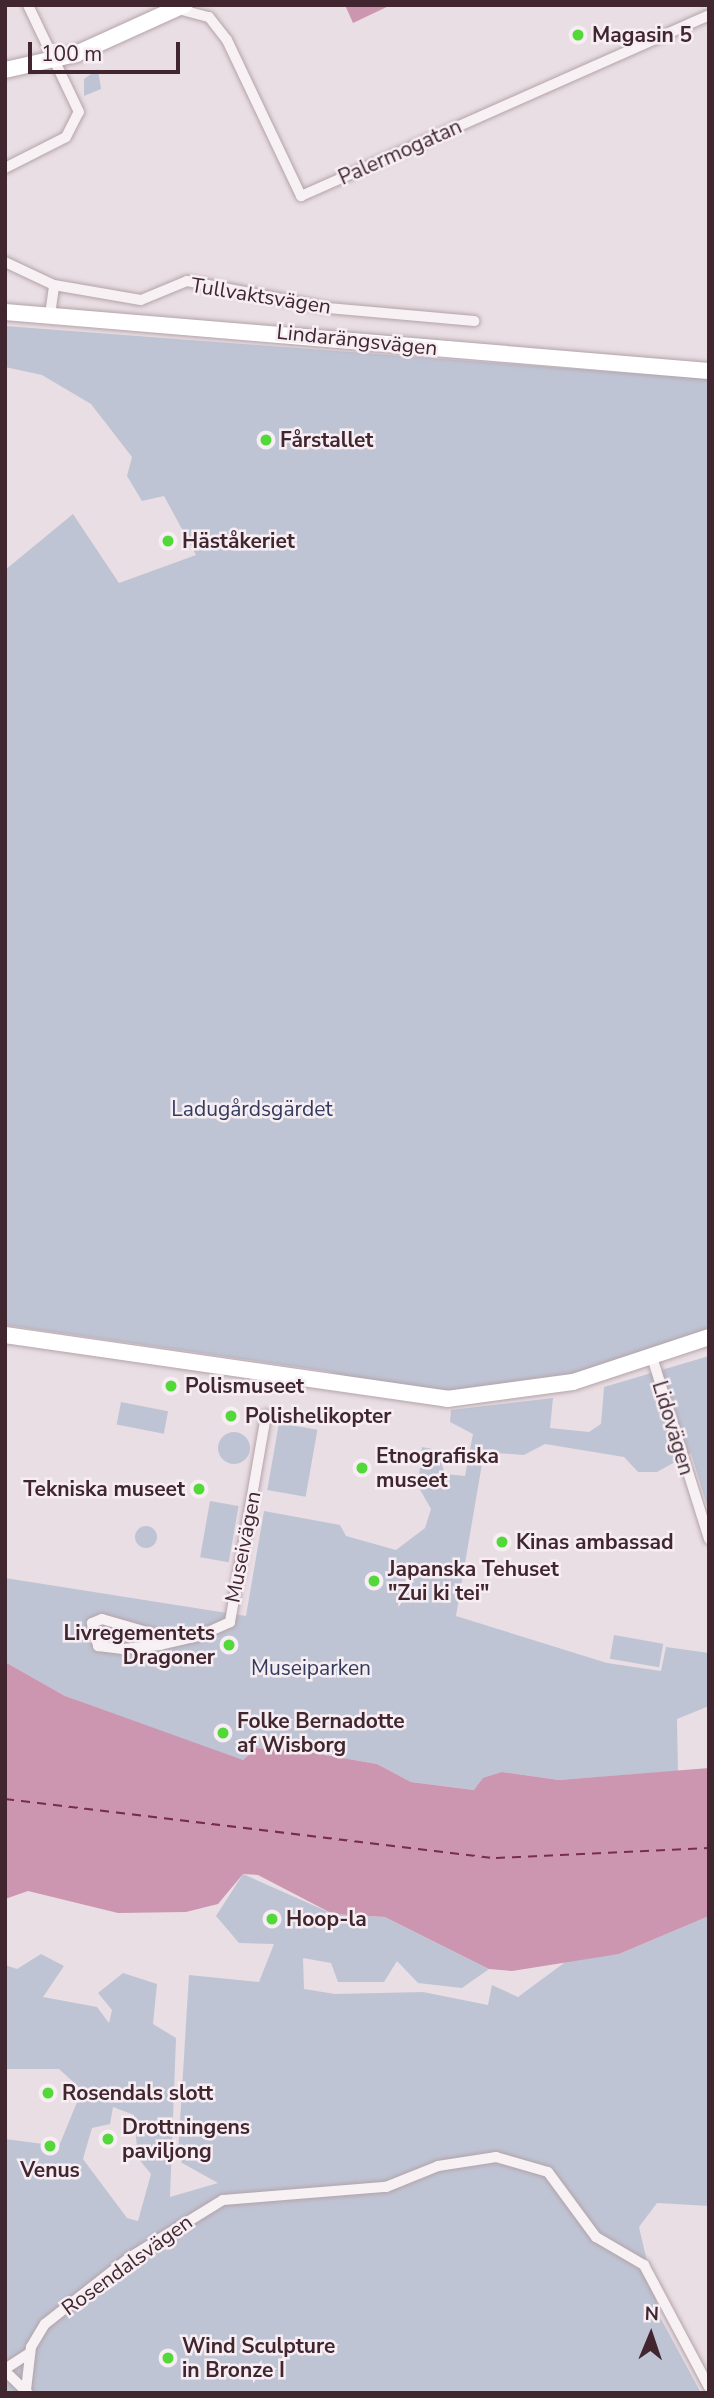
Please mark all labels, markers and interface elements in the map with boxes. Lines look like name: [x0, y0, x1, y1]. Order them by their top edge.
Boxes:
place label: Magasin 5: [592, 22, 692, 48]
marker: Magasin 5: [570, 27, 586, 43]
scale bar: [32, 28, 184, 72]
text: 100 m: [41, 40, 102, 68]
street label: Palermogatan: [334, 114, 466, 190]
street label: Tullvaktsvägen: [189, 272, 333, 320]
street label: Lindarängsvägen: [275, 319, 439, 361]
place label: Fårstallet: [280, 427, 373, 453]
marker: Fårstallet: [258, 432, 274, 448]
place label: Häståkeriet: [182, 528, 295, 554]
marker: Häståkeriet: [160, 533, 176, 549]
park label: Ladugårdsgärdet: [171, 1096, 333, 1122]
place label: Polismuseet: [185, 1373, 304, 1399]
marker: Polismuseet: [163, 1378, 179, 1394]
street label: Lidovägen: [647, 1378, 699, 1478]
place label: Polishelikopter: [245, 1403, 391, 1429]
marker: Polishelikopter: [223, 1408, 239, 1424]
place label: Etnografiska museet: [376, 1443, 499, 1493]
marker: Etnografiska museet: [354, 1460, 370, 1476]
place label: Tekniska museet: [23, 1476, 185, 1502]
marker: Tekniska museet: [191, 1481, 207, 1497]
street label: Museivägen: [220, 1489, 266, 1605]
place label: Kinas ambassad: [516, 1529, 674, 1555]
marker: Kinas ambassad: [494, 1534, 510, 1550]
place label: Japanska Tehuset "Zui ki tei": [388, 1556, 559, 1606]
marker: Japanska Tehuset "Zui ki tei": [366, 1573, 382, 1589]
place label: Livregementets Dragoner: [64, 1620, 215, 1670]
marker: Livregementets Dragoner: [221, 1637, 237, 1653]
park label: Museiparken: [251, 1655, 371, 1681]
place label: Folke Bernadotte af Wisborg: [237, 1708, 405, 1758]
marker: Folke Bernadotte af Wisborg: [215, 1725, 231, 1741]
place label: Hoop-la: [286, 1906, 367, 1932]
marker: Hoop-la: [264, 1911, 280, 1927]
place label: Rosendals slott: [62, 2080, 213, 2106]
marker: Rosendals slott: [40, 2085, 56, 2101]
place label: Drottningens paviljong: [122, 2114, 250, 2164]
marker: Drottningens paviljong: [100, 2131, 116, 2147]
marker: Venus: [42, 2138, 58, 2154]
place label: Venus: [20, 2157, 80, 2183]
street label: Rosendalsvägen: [57, 2209, 197, 2321]
north arrow: [616, 2300, 686, 2370]
text: N: [644, 2301, 659, 2327]
place label: Wind Sculpture in Bronze I: [182, 2333, 335, 2383]
marker: Wind Sculpture in Bronze I: [160, 2350, 176, 2366]

